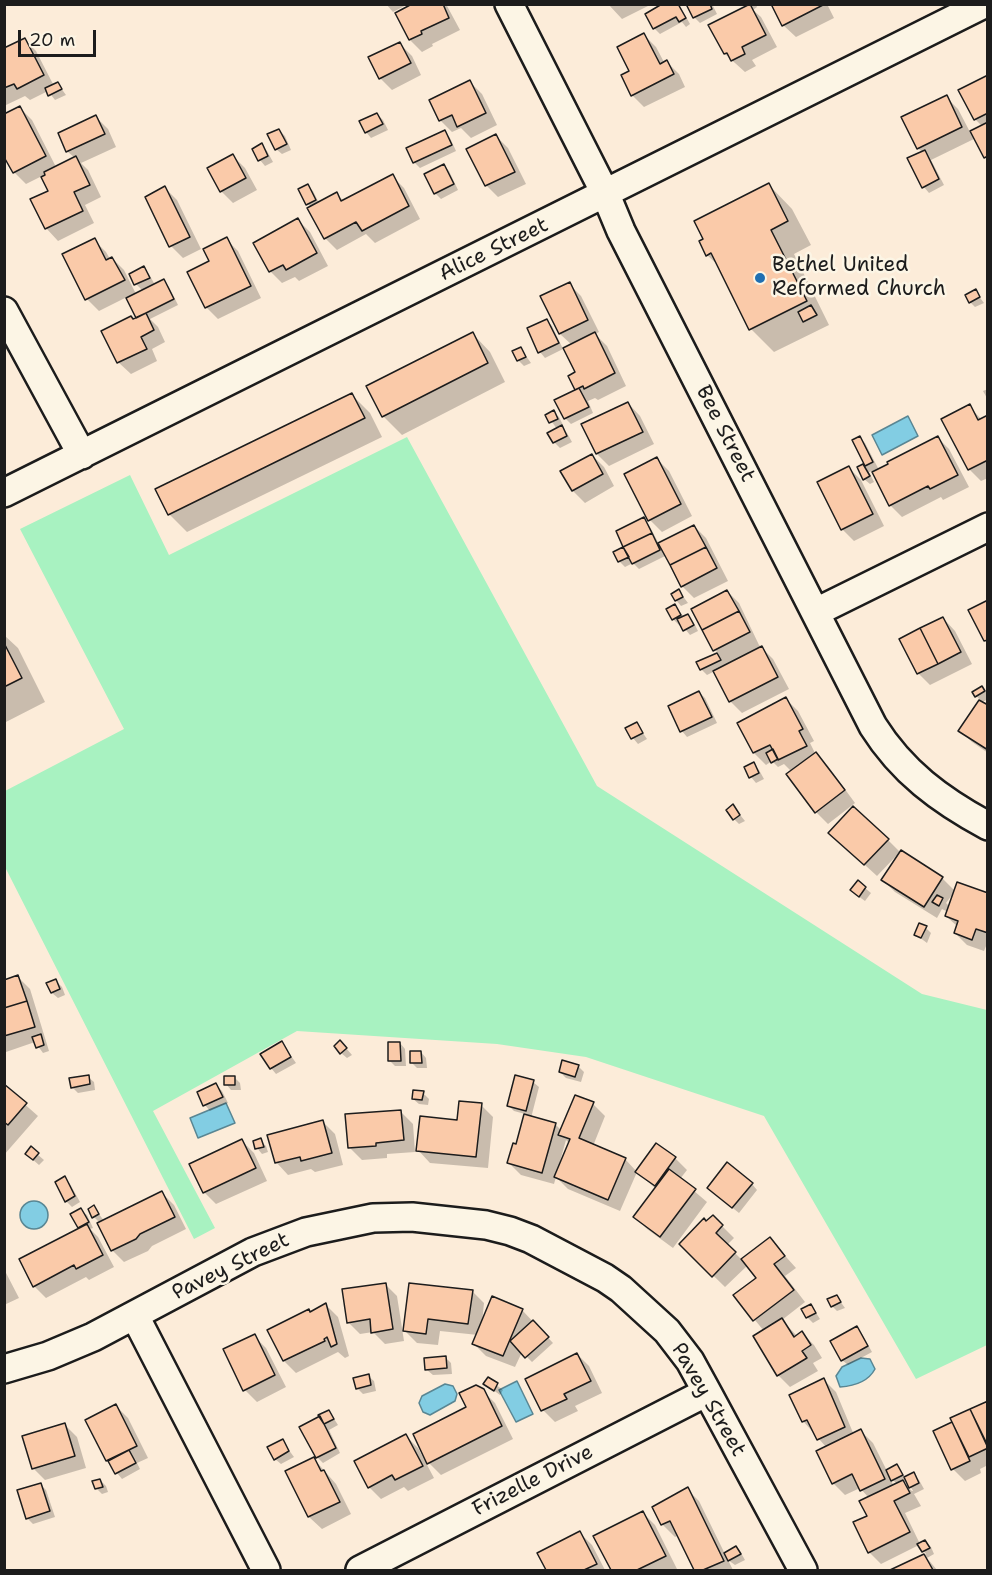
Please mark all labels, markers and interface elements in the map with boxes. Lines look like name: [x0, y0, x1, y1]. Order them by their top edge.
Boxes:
scale bar: [21, 18, 99, 56]
text: 20 m: [29, 28, 75, 52]
street label: Alice Street: [435, 213, 553, 287]
place label: Bethel United Reformed Church: [772, 253, 946, 303]
marker: Bethel United Reformed Church: [753, 271, 767, 285]
street label: Bee Street: [690, 382, 760, 486]
street label: Pavey Street: [168, 1228, 294, 1306]
street label: Pavey Street: [665, 1339, 751, 1461]
street label: Frizelle Drive: [468, 1440, 598, 1522]

